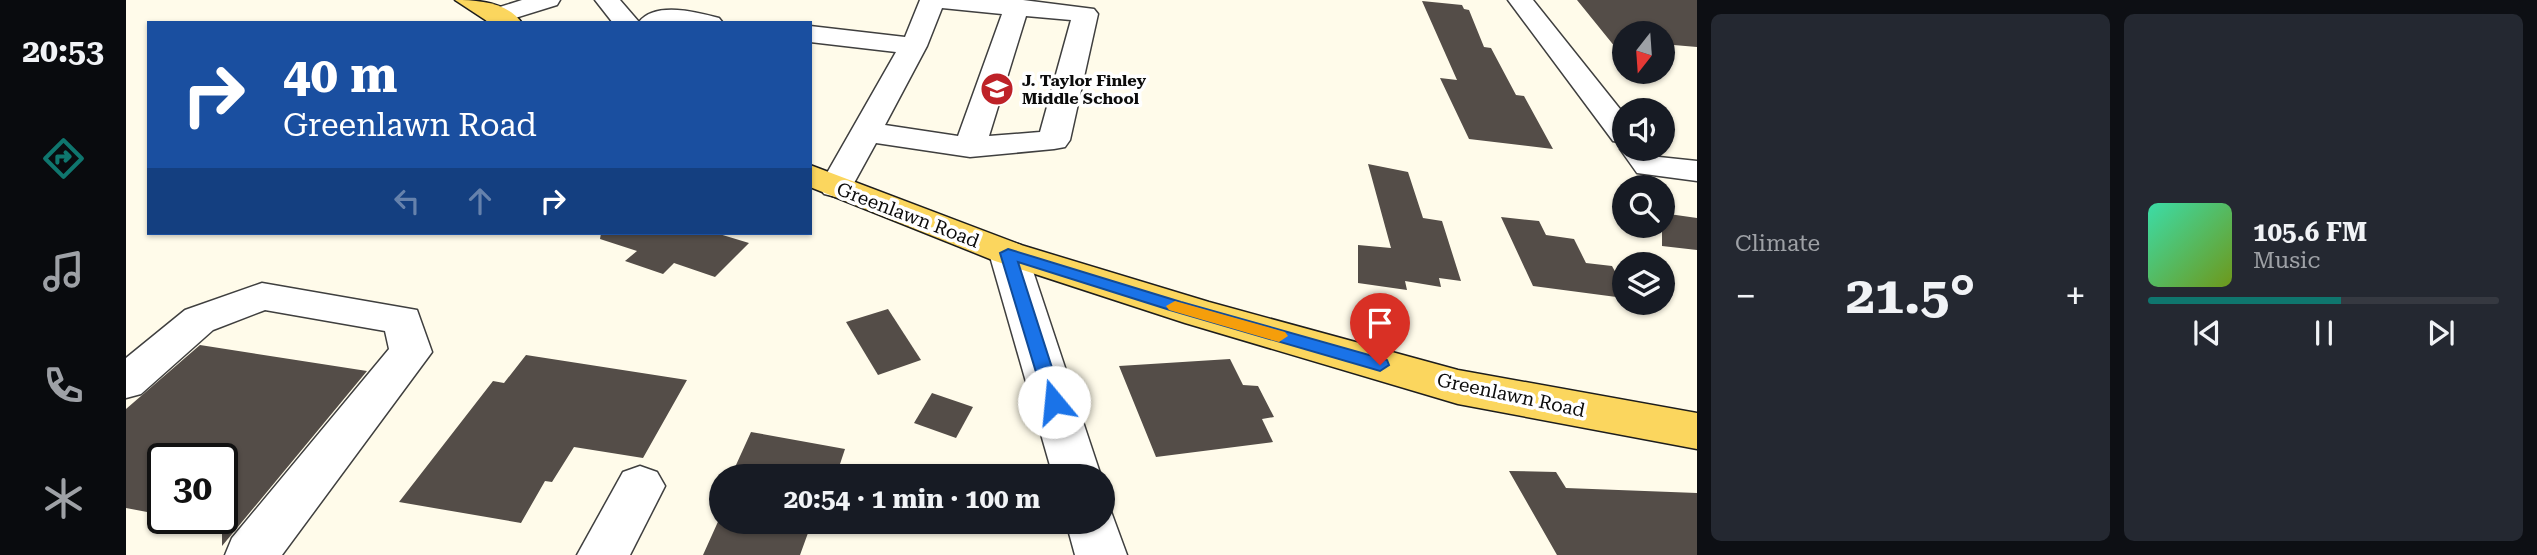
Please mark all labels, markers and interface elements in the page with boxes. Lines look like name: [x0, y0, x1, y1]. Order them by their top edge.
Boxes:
north arrow: [1612, 21, 1675, 84]
map controls: [1612, 21, 1675, 315]
text: 20:53: [22, 32, 104, 70]
text: 40 m: [283, 47, 398, 104]
icon: right: [168, 49, 259, 140]
school or university icon: J. Taylor Finley Middle School: [978, 70, 1016, 108]
place label: J. Taylor Finley Middle School: [1022, 71, 1146, 108]
button: sound: [1612, 98, 1675, 161]
text: Greenlawn Road: [283, 106, 537, 144]
icon: directions: [39, 134, 88, 183]
button: search: [1612, 175, 1675, 238]
street label: Greenlawn Road: [834, 177, 982, 253]
icon: left: [388, 182, 426, 220]
icon: ahead: [461, 182, 499, 220]
icon: right: [534, 182, 572, 220]
text: 105.6 FM: [2253, 217, 2367, 247]
text: Climate: [1735, 230, 1820, 257]
icon: music: [39, 247, 88, 296]
text: Music: [2253, 247, 2320, 274]
button: layers: [1612, 252, 1675, 315]
text: 21.5°: [1846, 265, 1975, 326]
text: −: [1735, 274, 1756, 318]
text: +: [2065, 274, 2086, 318]
pin: [1350, 293, 1410, 365]
icon: arrive: [1361, 304, 1399, 342]
icon: previous: [2188, 314, 2226, 352]
icon: pause: [2305, 314, 2343, 352]
icon: next: [2422, 314, 2460, 352]
icon: phone: [39, 361, 88, 410]
position arrow: [1017, 365, 1091, 439]
street label: Greenlawn Road: [1435, 368, 1587, 422]
speed limit sign: 30: [147, 443, 238, 534]
icon: climate: [39, 474, 88, 523]
text: 20:54 · 1 min · 100 m: [784, 484, 1040, 514]

